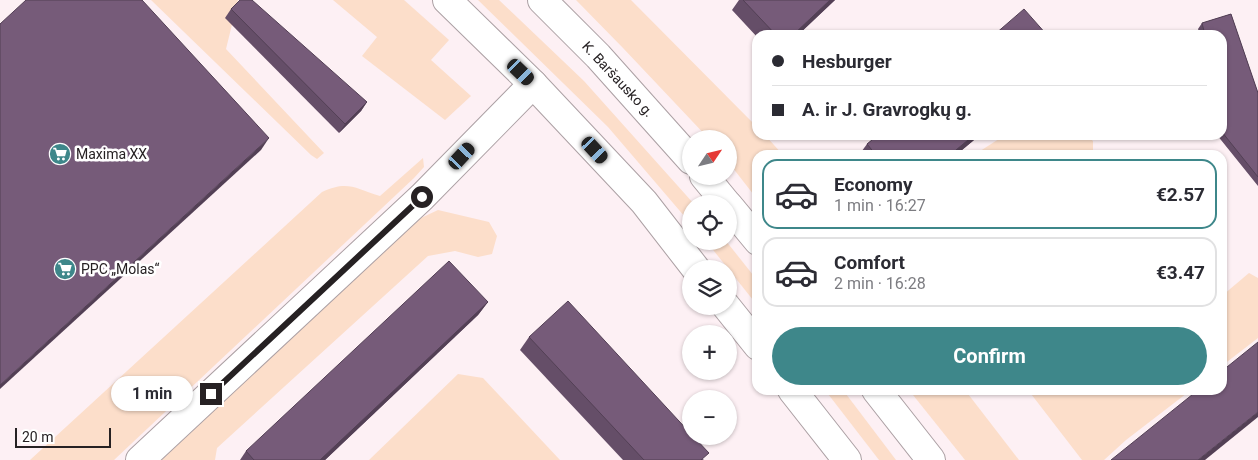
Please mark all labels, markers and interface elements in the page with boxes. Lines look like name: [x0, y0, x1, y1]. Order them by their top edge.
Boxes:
street label: K. Baršausko g.: [579, 38, 657, 120]
text: Hesburger: [802, 50, 892, 73]
car: [504, 56, 537, 88]
text: A. ir J. Gravrogkų g.: [802, 98, 972, 121]
north arrow: [682, 130, 738, 185]
map controls: [682, 130, 737, 445]
car: [579, 134, 610, 166]
car: [446, 140, 477, 172]
supermarket icon: Maxima XX: [48, 142, 72, 166]
place label: Maxima XX: [76, 146, 147, 162]
icon: car: [774, 172, 819, 217]
text: Economy: [834, 173, 913, 196]
text: €2.57: [1156, 183, 1205, 206]
route start: [411, 186, 433, 208]
button: locate: [682, 195, 737, 250]
text: 1 min · 16:27: [834, 196, 926, 215]
icon: car: [774, 250, 819, 295]
text: Comfort: [834, 251, 905, 274]
supermarket icon: PPC „Molas“: [53, 257, 77, 281]
button: layers: [682, 260, 737, 315]
place label: PPC „Molas“: [81, 261, 160, 277]
text: €3.47: [1156, 261, 1205, 284]
text: 2 min · 16:28: [834, 274, 926, 293]
button: +: [682, 325, 737, 380]
button: Confirm: [772, 327, 1207, 385]
callout: 1 min: [111, 376, 194, 412]
route end: [200, 383, 222, 405]
text: 1 min: [132, 384, 172, 403]
button: −: [682, 390, 737, 445]
scale bar: [15, 425, 111, 448]
text: 20 m: [22, 429, 54, 445]

